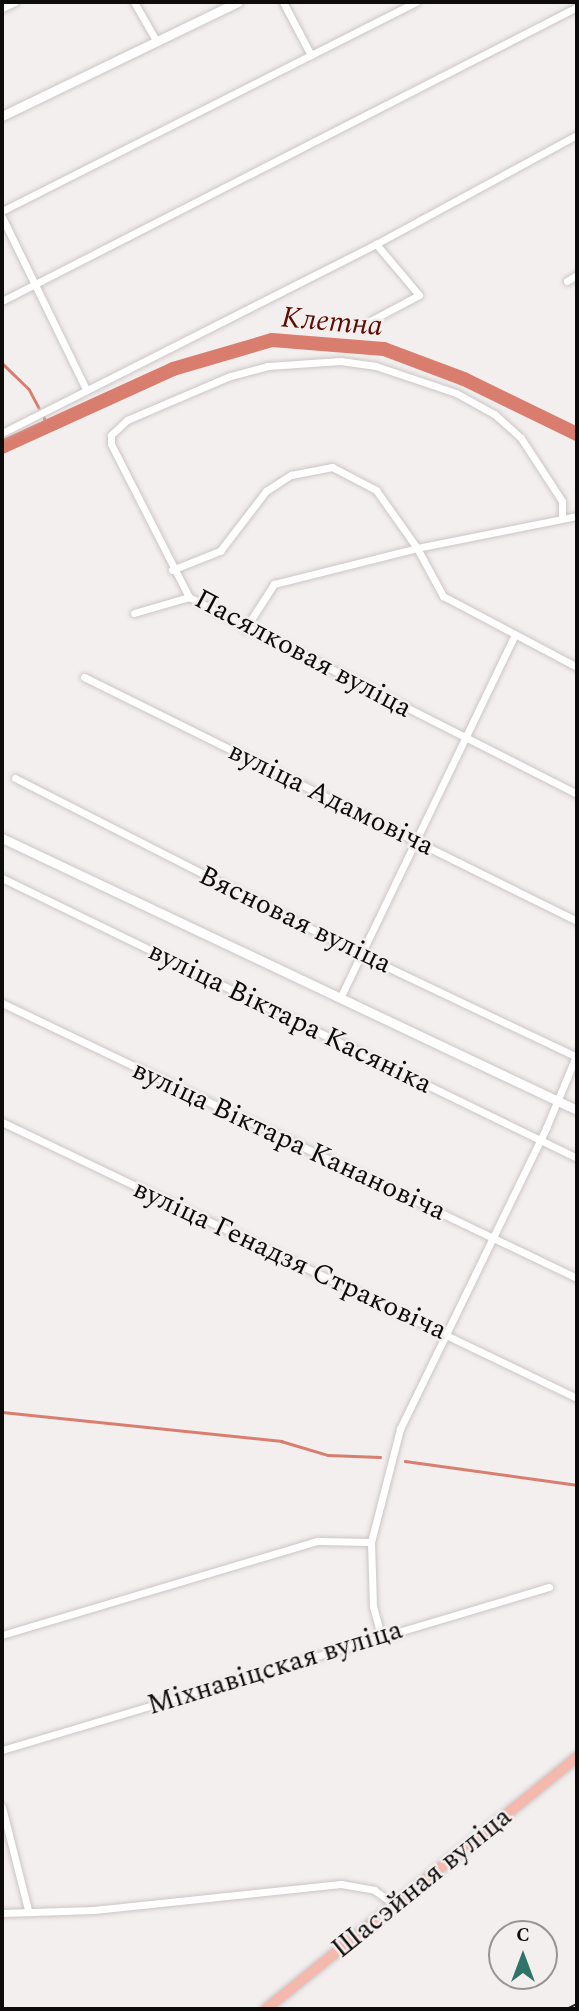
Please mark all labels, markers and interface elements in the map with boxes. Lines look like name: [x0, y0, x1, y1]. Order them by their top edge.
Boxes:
water label: Клетна: [280, 300, 384, 344]
street label: Пасялковая вуліца: [189, 583, 417, 725]
street label: вуліца Адамовіча: [223, 735, 439, 863]
street label: Вясновая вуліца: [193, 859, 397, 981]
street label: вуліца Віктара Касяніка: [143, 935, 437, 1101]
street label: вуліца Віктара Канановіча: [127, 1053, 451, 1229]
street label: вуліца Генадзя Страковіча: [128, 1172, 452, 1348]
street label: Міхнавіцская вуліца: [143, 1613, 407, 1723]
street label: Шасэйная вуліца: [325, 1800, 519, 1966]
north arrow: [488, 1920, 558, 1990]
text: С: [516, 1921, 530, 1950]

